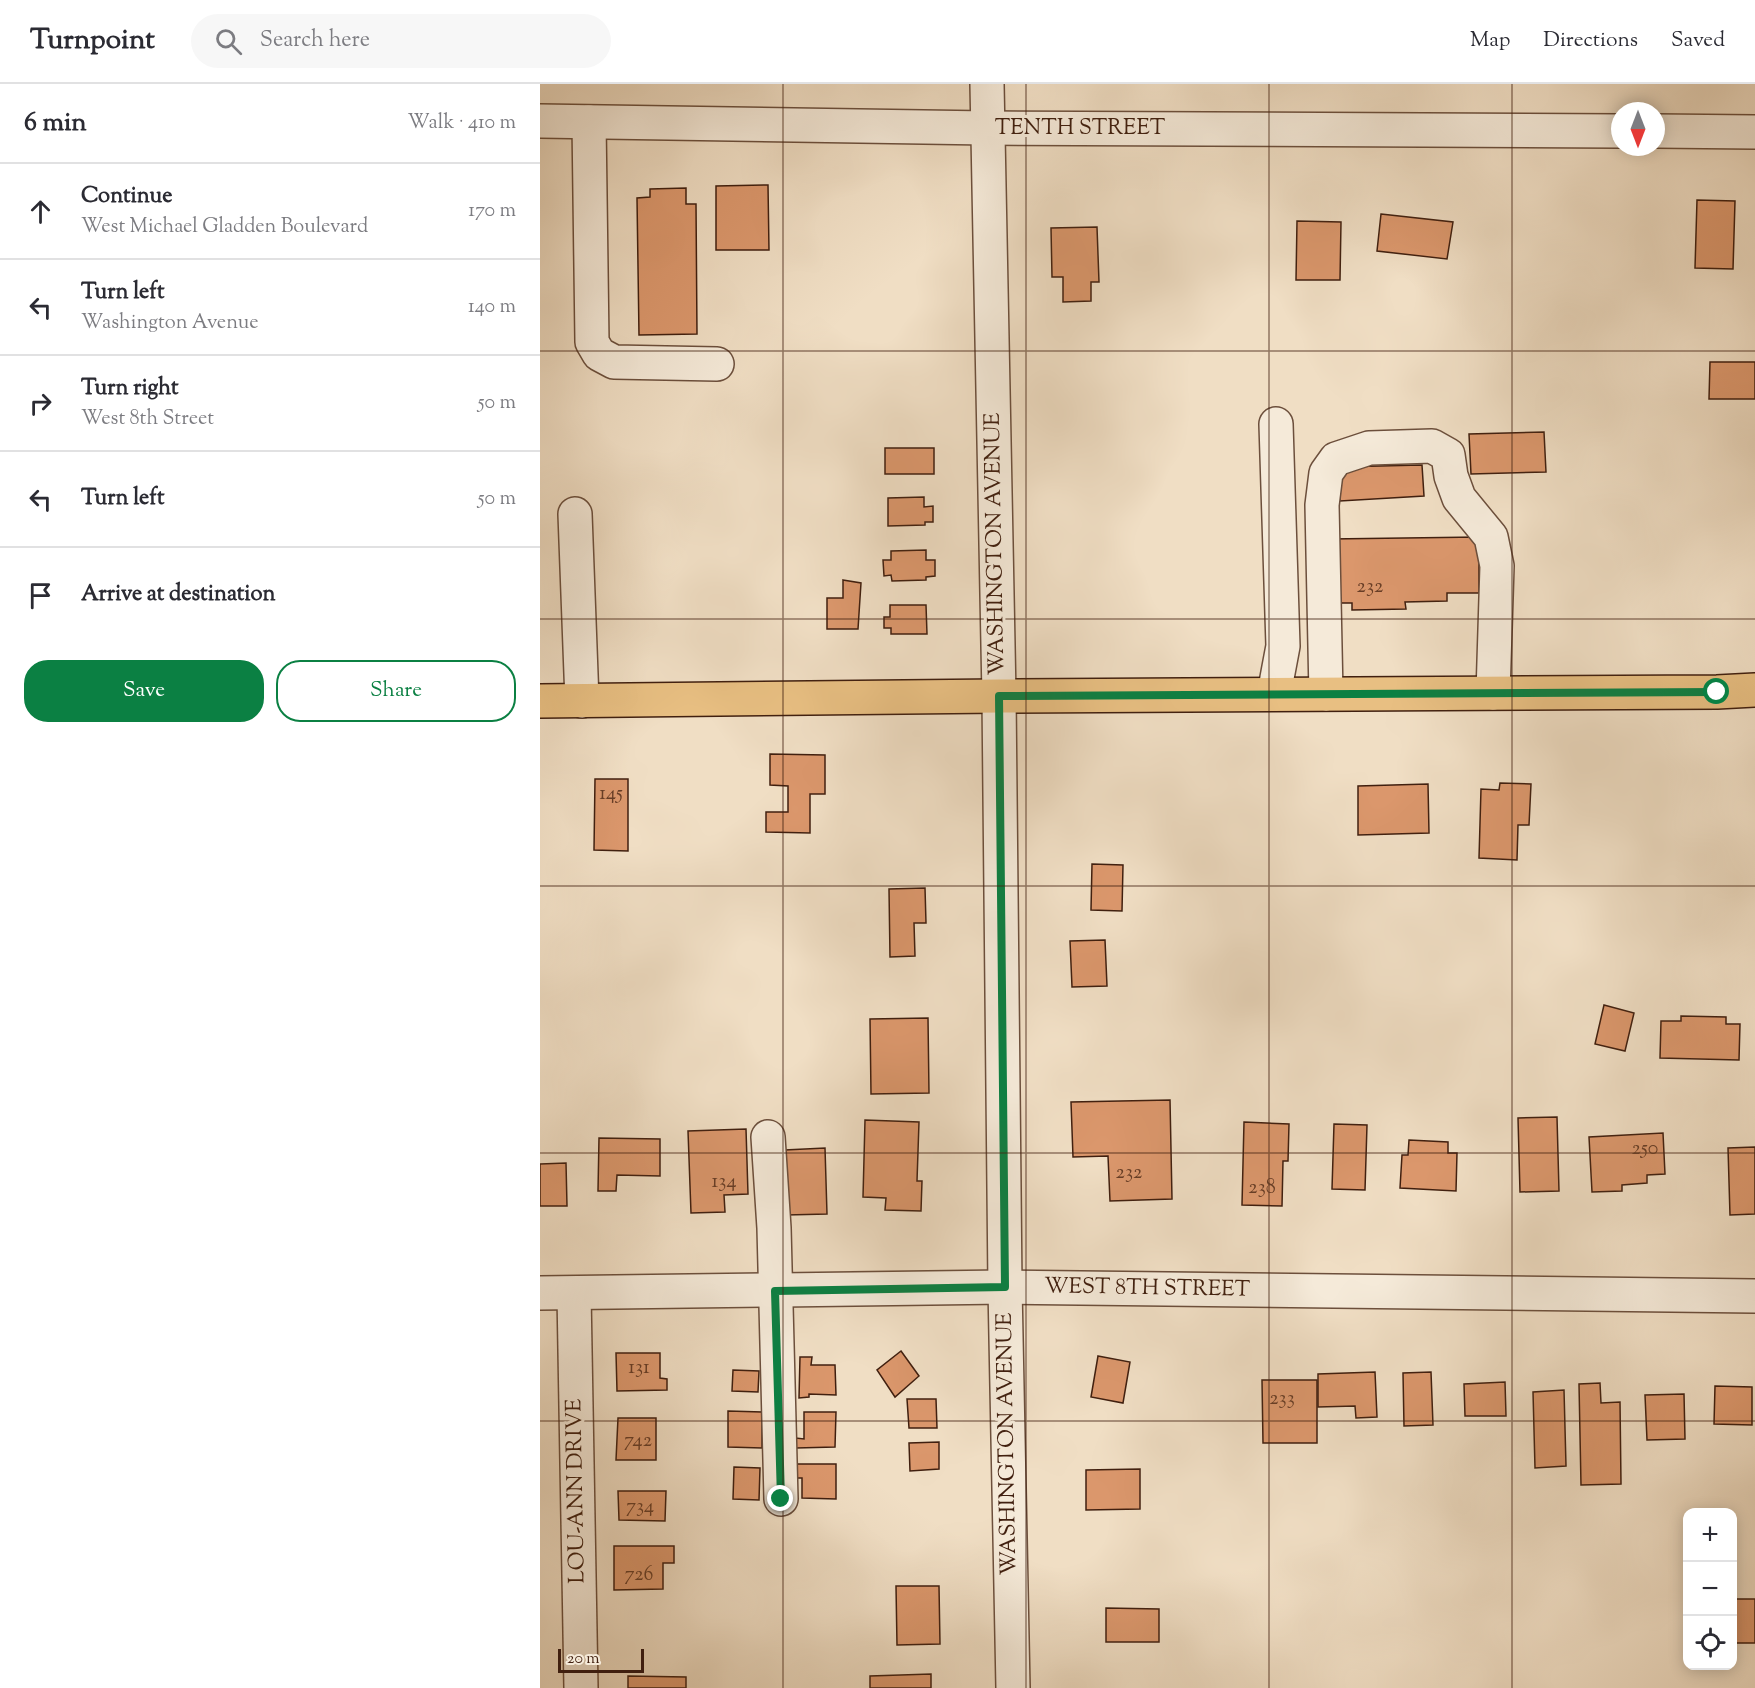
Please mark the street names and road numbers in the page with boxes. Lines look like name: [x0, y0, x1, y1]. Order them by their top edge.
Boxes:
street label: TENTH STREET: [995, 113, 1166, 145]
street label: WASHINGTON AVENUE: [978, 412, 1014, 676]
street label: WEST 8TH STREET: [1044, 1271, 1251, 1307]
street label: WASHINGTON AVENUE: [990, 1312, 1026, 1576]
street label: LOU-ANN DRIVE: [559, 1398, 595, 1584]

